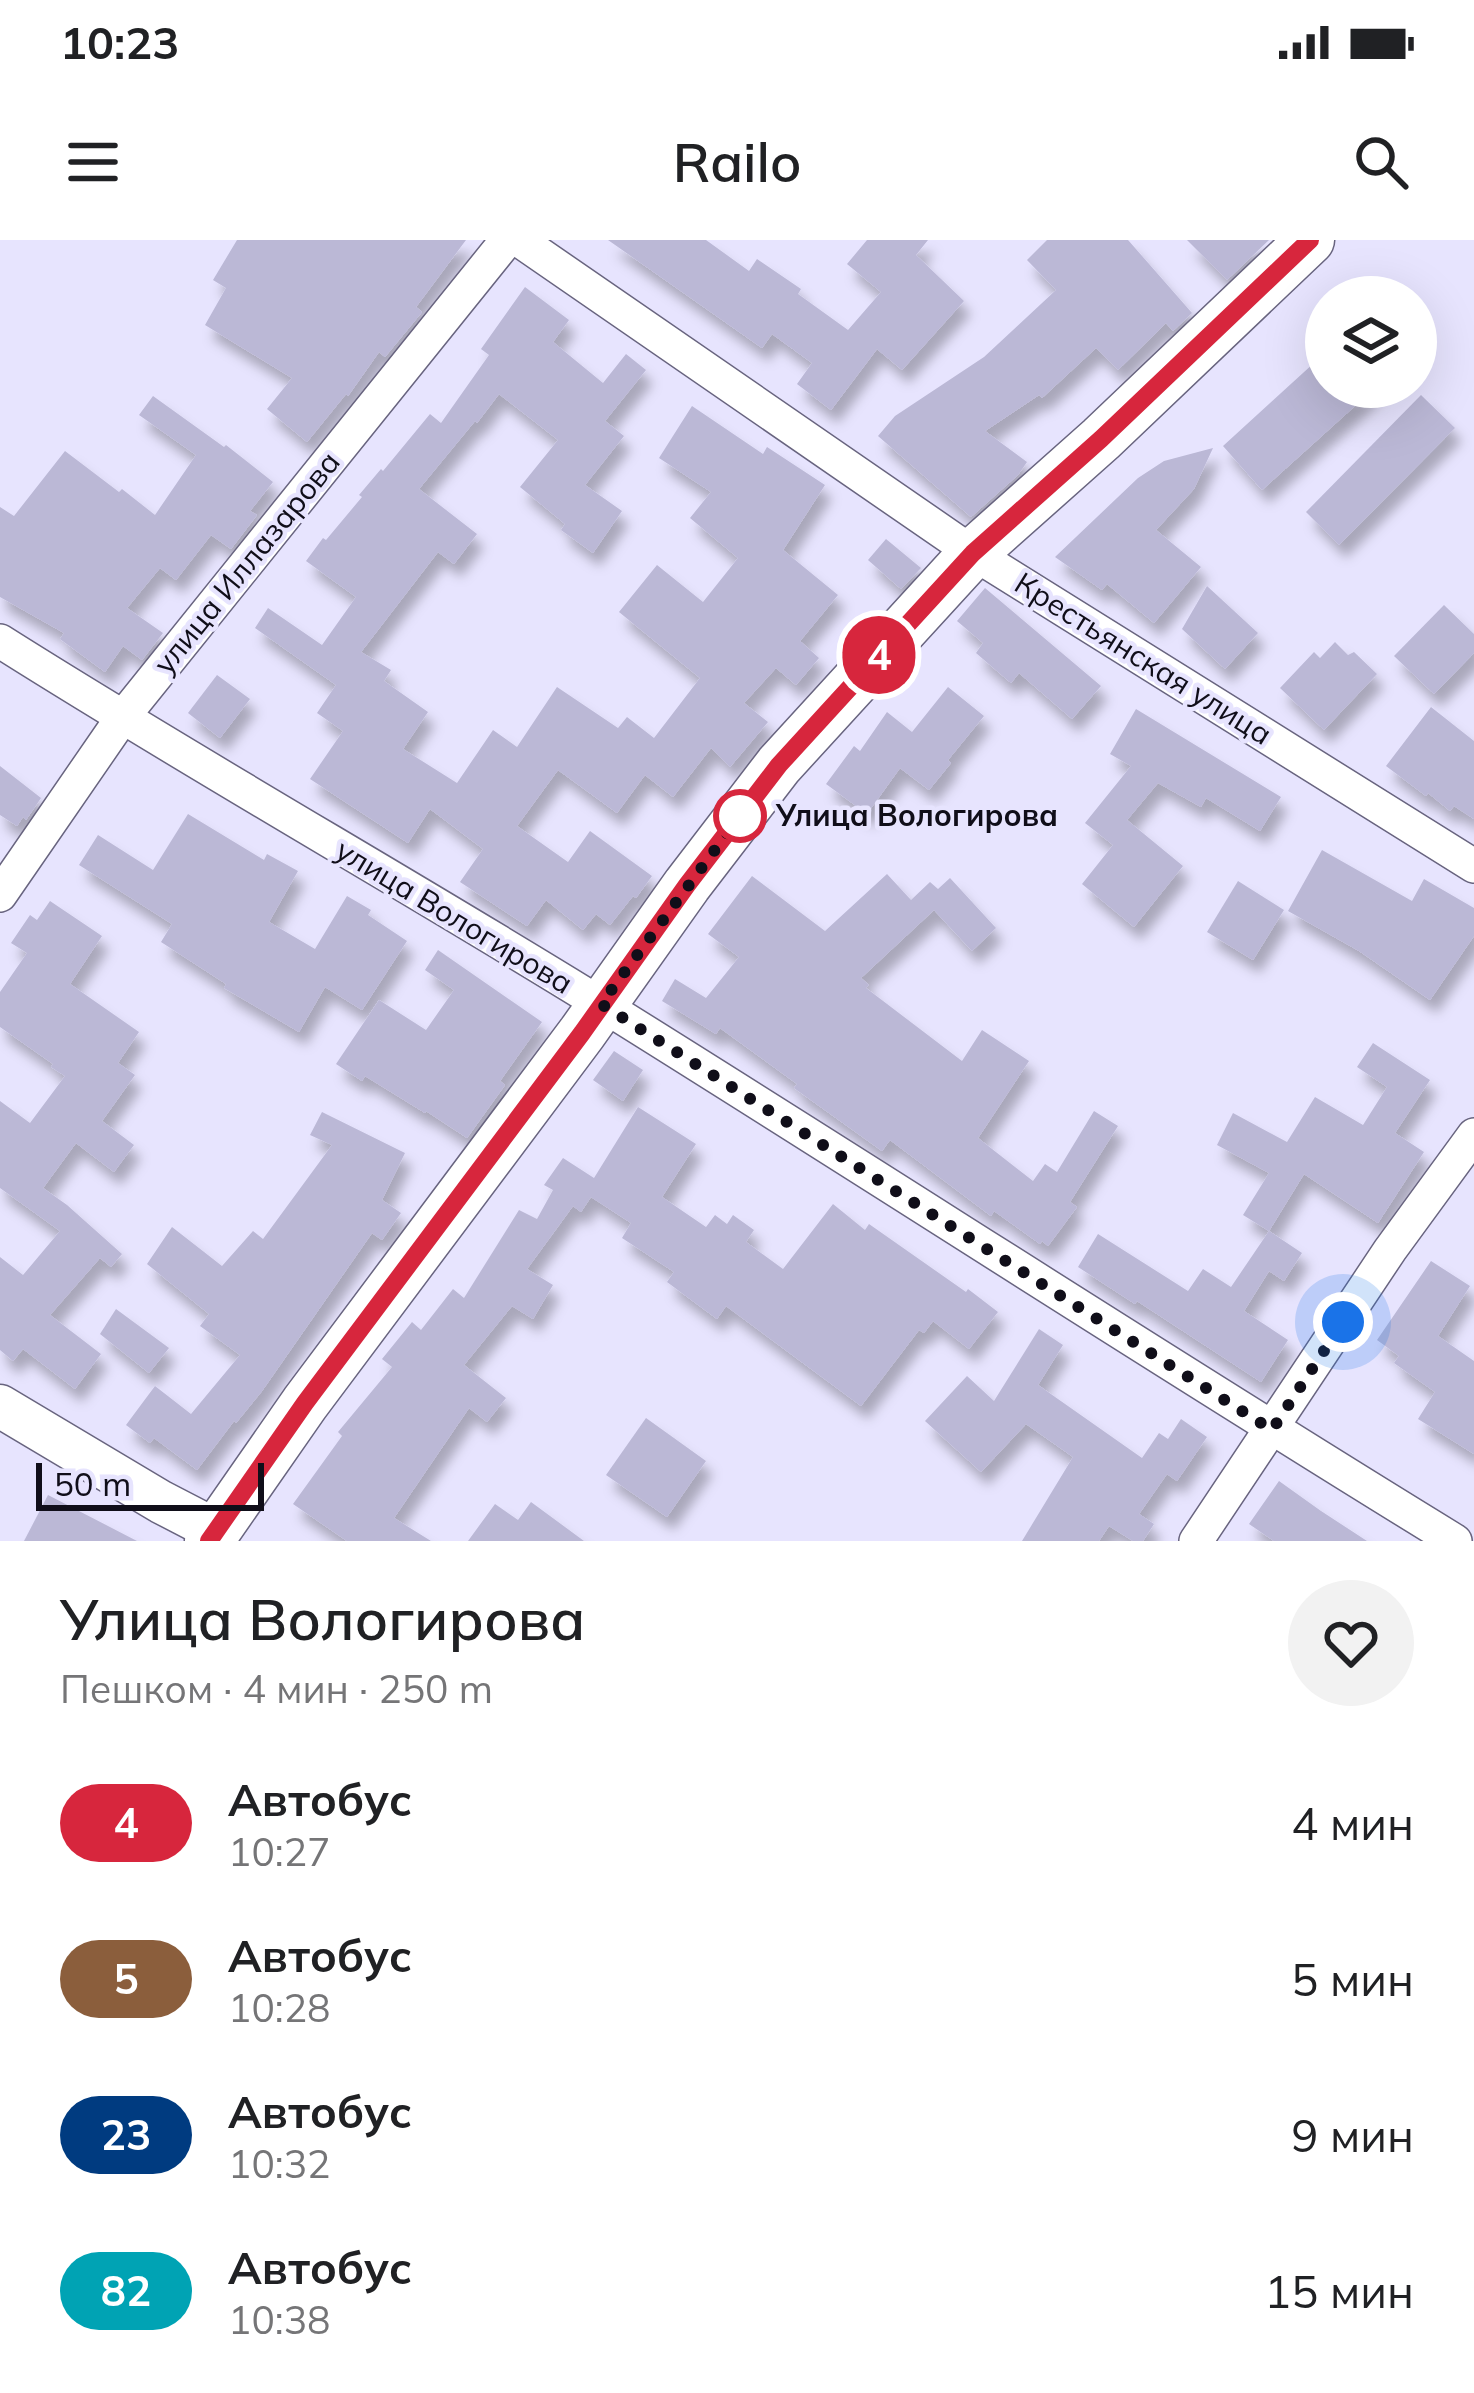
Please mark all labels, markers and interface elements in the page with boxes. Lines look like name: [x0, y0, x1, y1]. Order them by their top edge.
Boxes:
text: 10:23: [60, 14, 179, 70]
text: Railo: [673, 128, 801, 196]
icon: menu: [60, 129, 126, 195]
icon: search: [1348, 129, 1414, 195]
map controls: [1305, 276, 1437, 408]
button: layers: [1305, 276, 1437, 408]
street label: улица Иллазарова: [145, 443, 348, 681]
street label: Крестьянская улица: [1008, 564, 1279, 753]
line badge: 4: [840, 616, 918, 694]
text: 4: [866, 628, 892, 681]
marker: Улица Вологирова: [715, 791, 765, 841]
place label: Улица Вологирова: [775, 796, 1058, 834]
street label: улица Вологирова: [329, 830, 580, 1002]
your location: [1313, 1292, 1373, 1352]
scale bar: [36, 1457, 264, 1510]
text: 50 m: [54, 1463, 131, 1504]
button: heart: [1288, 1580, 1414, 1706]
text: Улица Вологирова: [60, 1583, 585, 1654]
text: Пешком · 4 мин · 250 m: [60, 1664, 493, 1713]
text: Автобус: [228, 1771, 412, 1827]
text: 4 мин: [1291, 1795, 1414, 1851]
text: 4: [113, 1796, 139, 1849]
text: 10:27: [228, 1827, 331, 1876]
text: Автобус: [228, 1927, 412, 1983]
text: 5 мин: [1291, 1951, 1414, 2007]
text: 5: [113, 1952, 139, 2005]
text: 10:28: [228, 1983, 331, 2032]
text: Автобус: [228, 2083, 412, 2139]
text: 9 мин: [1291, 2107, 1414, 2163]
text: 23: [101, 2108, 151, 2161]
text: 10:32: [228, 2139, 331, 2188]
text: Автобус: [228, 2239, 412, 2295]
text: 15 мин: [1264, 2263, 1414, 2319]
text: 82: [101, 2264, 151, 2317]
text: 10:38: [228, 2295, 331, 2344]

